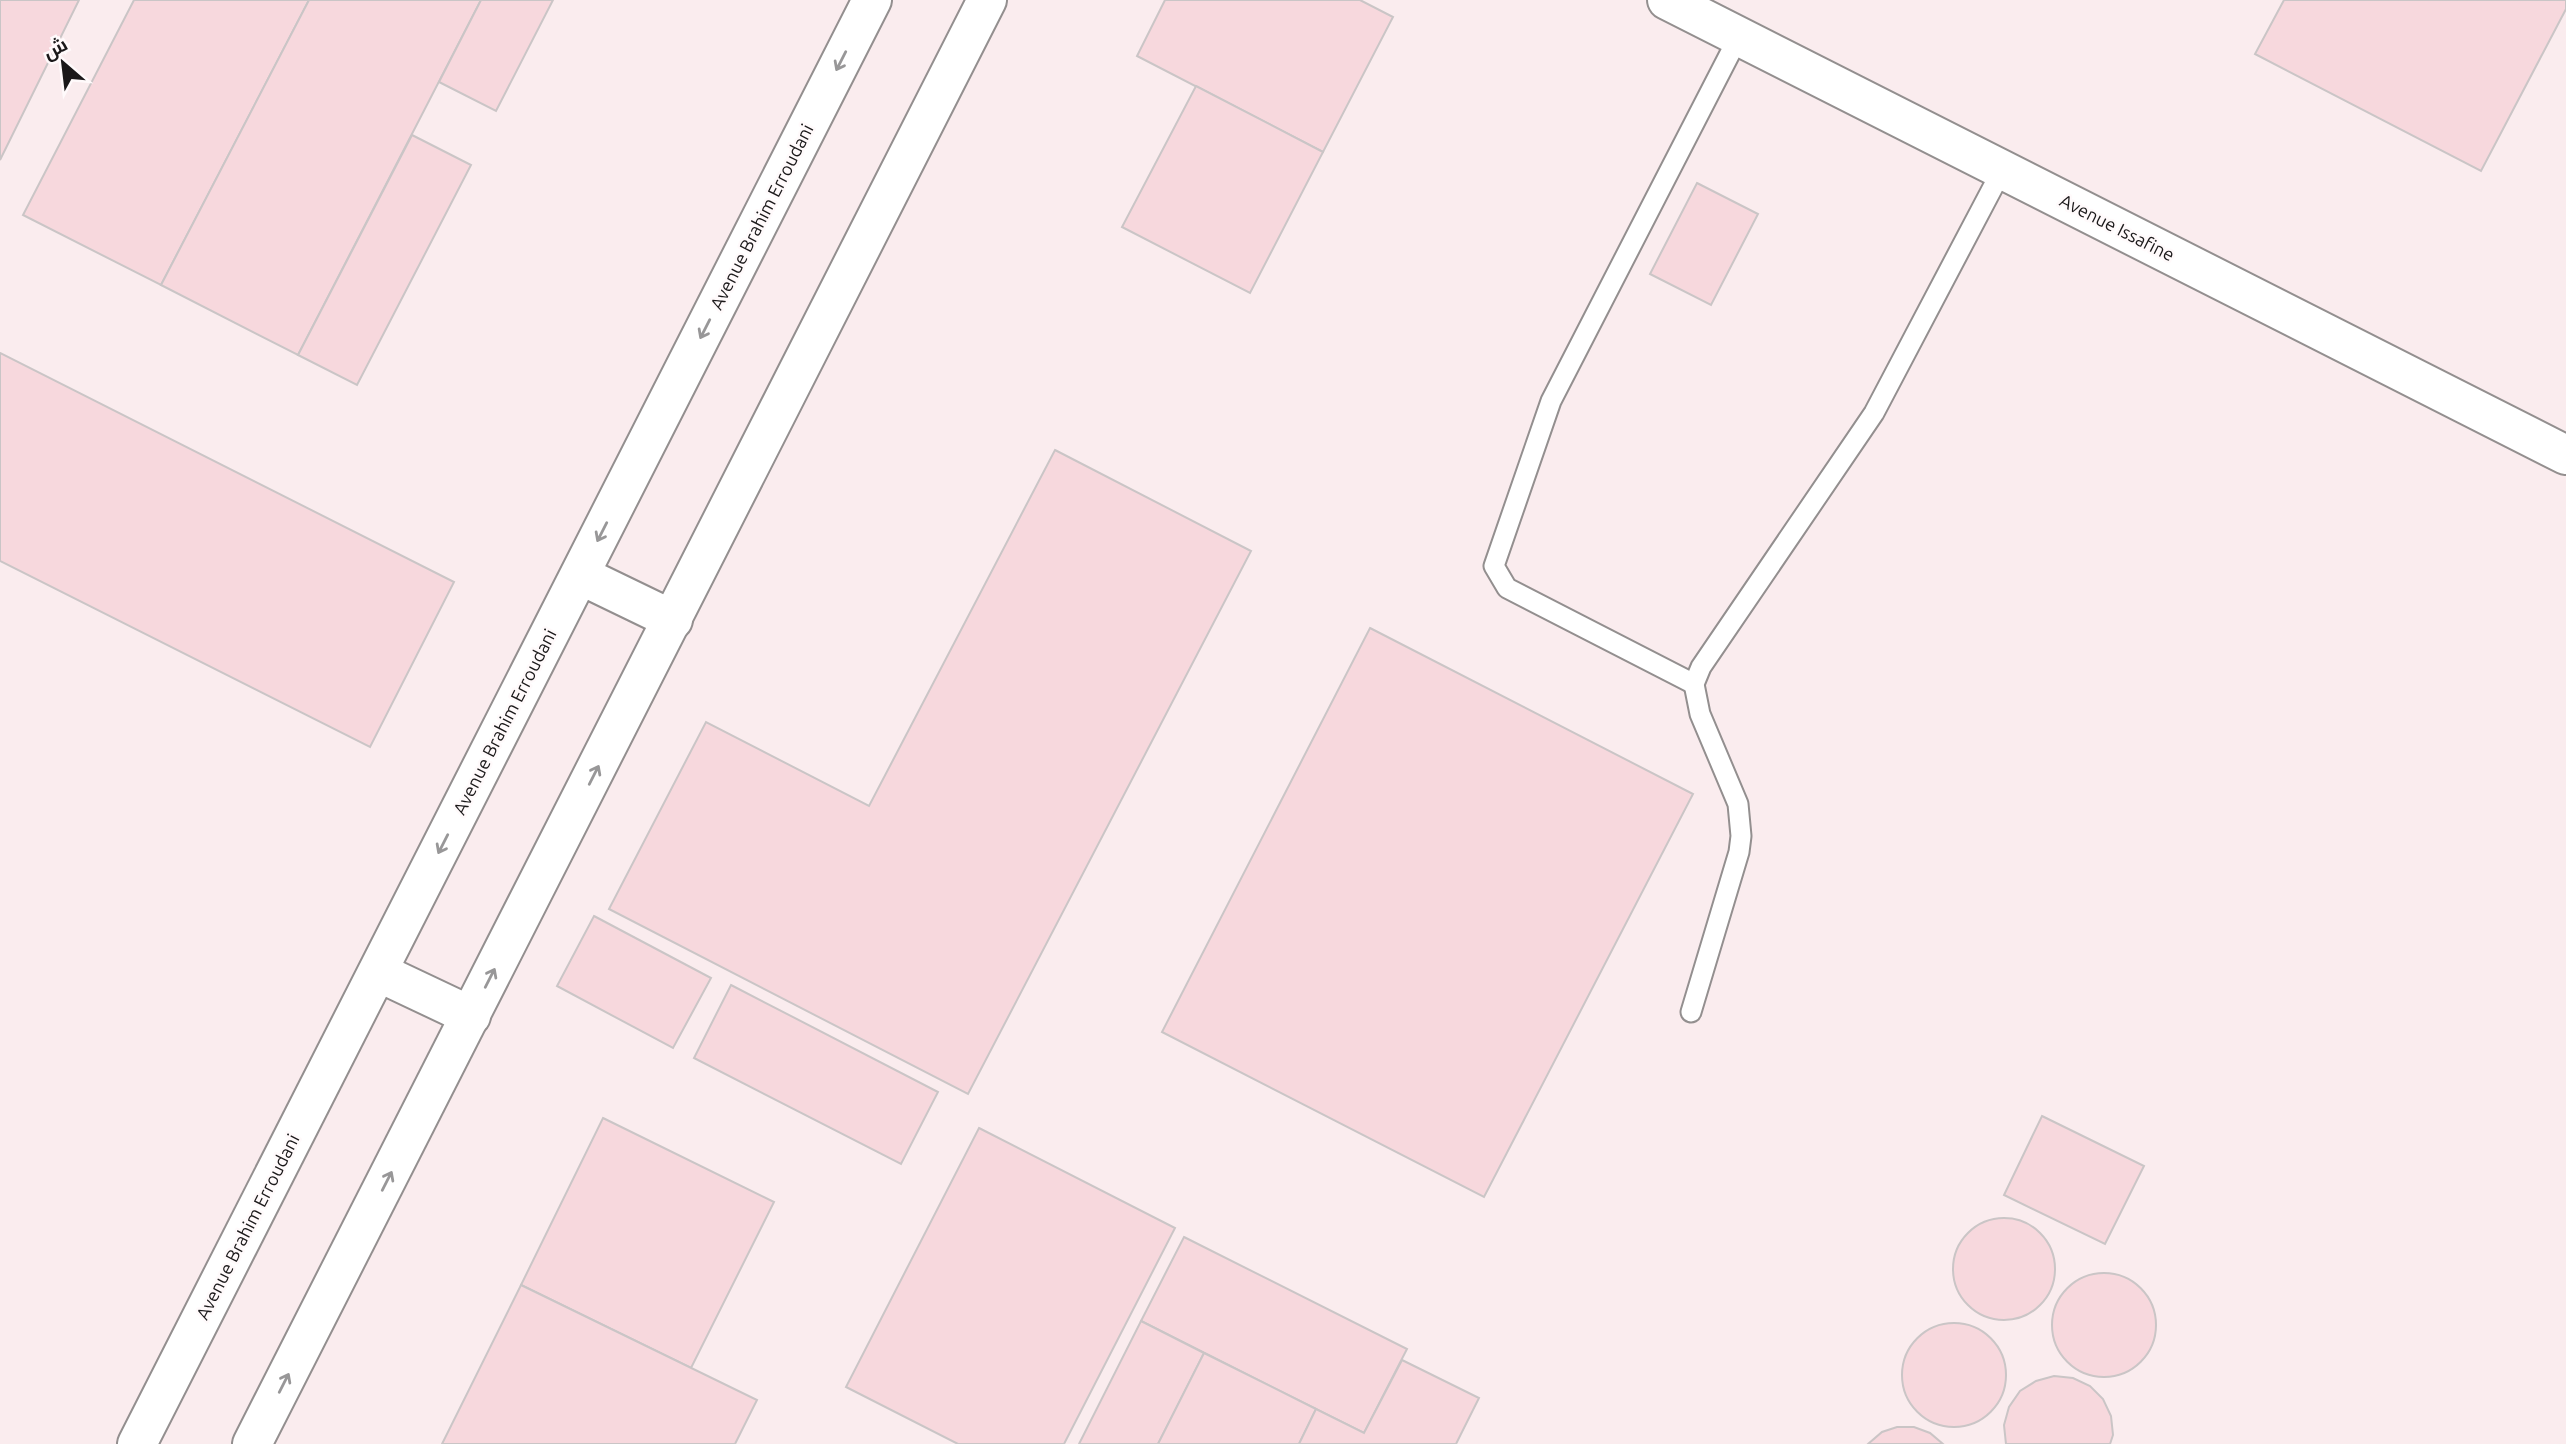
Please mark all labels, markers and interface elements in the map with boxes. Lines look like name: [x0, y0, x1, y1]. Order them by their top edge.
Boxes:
north arrow: [28, 28, 98, 98]
text: ش: [39, 33, 71, 64]
one-way arrow: [834, 50, 848, 71]
street label: Avenue Brahim Erroudani: [706, 120, 817, 313]
street label: Avenue Issafine: [2057, 190, 2178, 265]
one-way arrow: [697, 318, 711, 339]
one-way arrow: [594, 521, 608, 542]
street label: Avenue Brahim Erroudani: [449, 625, 560, 818]
one-way arrow: [587, 765, 601, 786]
one-way arrow: [436, 833, 450, 854]
one-way arrow: [484, 968, 498, 989]
street label: Avenue Brahim Erroudani: [192, 1130, 303, 1323]
one-way arrow: [381, 1171, 394, 1192]
one-way arrow: [277, 1373, 291, 1394]

